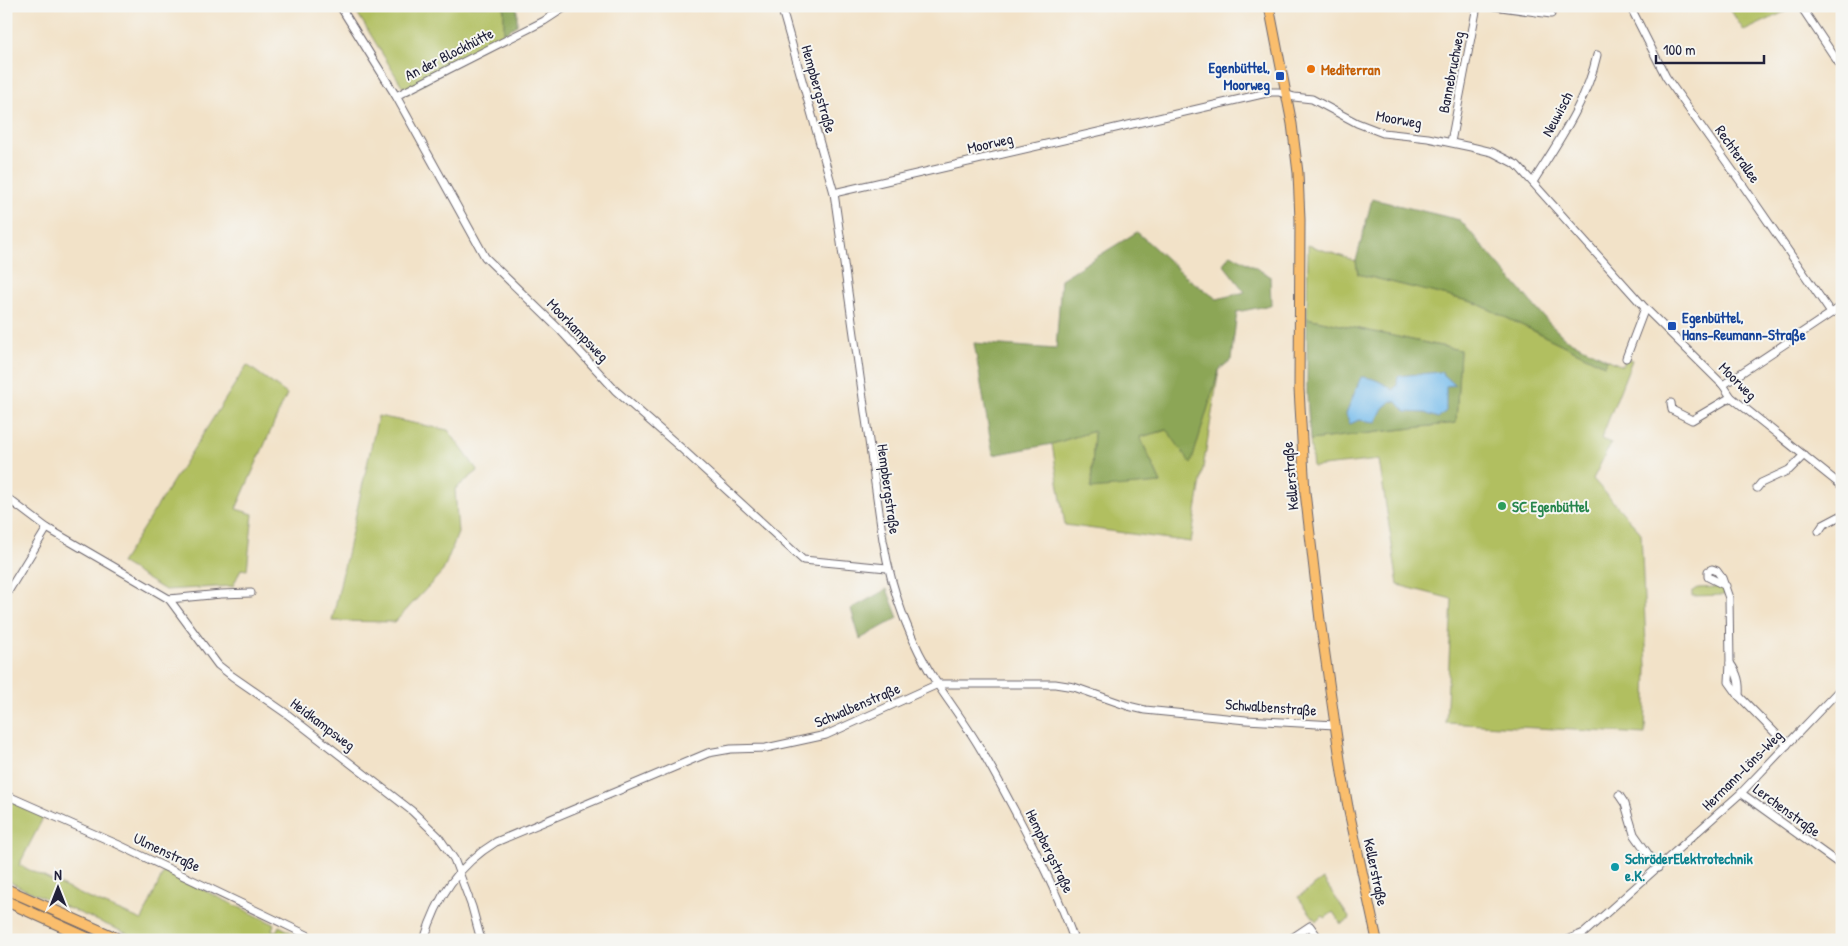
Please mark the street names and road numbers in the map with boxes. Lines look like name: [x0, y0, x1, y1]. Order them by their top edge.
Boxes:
street label: An der Blockhütte: [401, 23, 497, 85]
street label: Bannebruchweg: [1433, 29, 1469, 115]
street label: Hempbergstraße: [796, 43, 842, 136]
street label: Neuwisch: [1536, 88, 1578, 140]
street label: Moorweg: [1374, 105, 1424, 133]
street label: Rechterallee: [1710, 121, 1766, 187]
street label: Moorweg: [965, 127, 1015, 158]
street label: Moorkampsweg: [542, 294, 614, 367]
street label: Moorweg: [1714, 357, 1762, 405]
street label: Kellerstraße: [1277, 441, 1303, 511]
street label: Hempbergstraße: [872, 443, 906, 535]
street label: Schwalbenstraße: [811, 677, 903, 732]
street label: Heidkampsweg: [286, 693, 360, 756]
street label: Schwalbenstraße: [1225, 693, 1317, 721]
street label: Hermann-Löns-Weg: [1697, 725, 1787, 815]
street label: Lerchenstraße: [1749, 778, 1825, 842]
street label: Hempbergstraße: [1021, 806, 1079, 896]
street label: Ulmenstraße: [130, 827, 204, 877]
street label: Kellerstraße: [1359, 836, 1393, 908]

